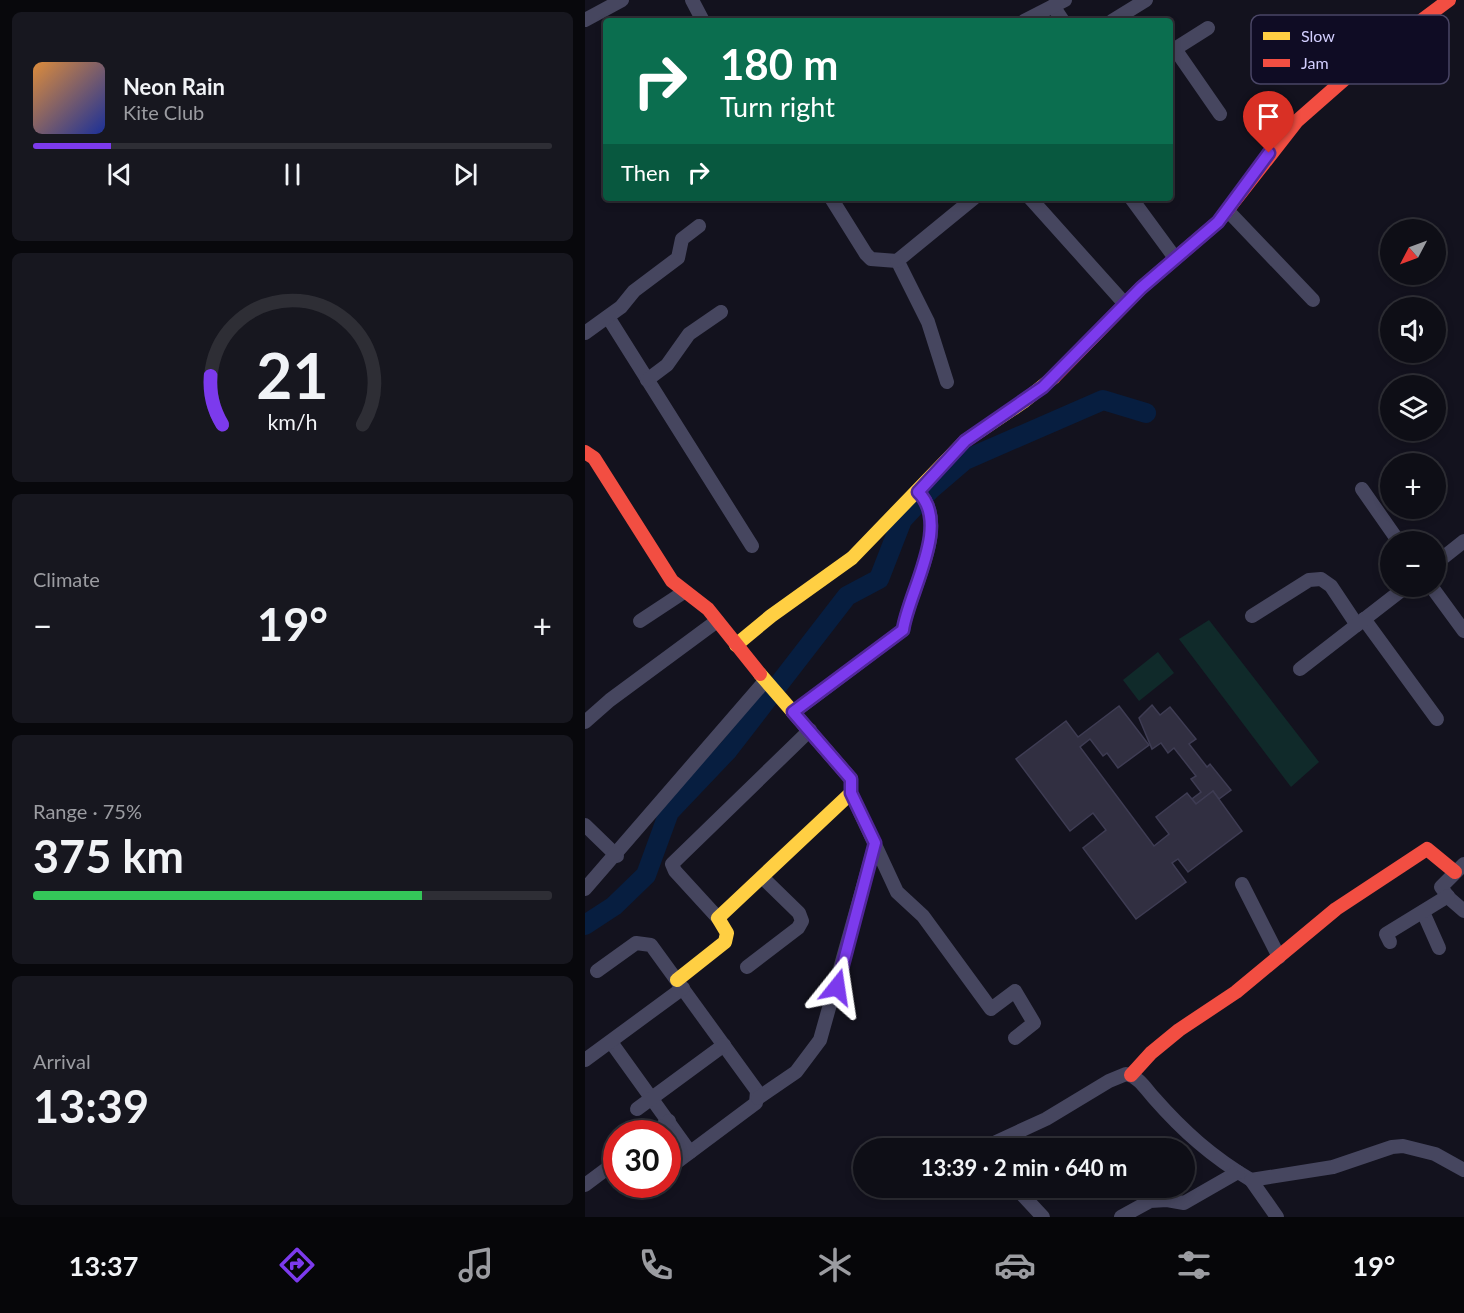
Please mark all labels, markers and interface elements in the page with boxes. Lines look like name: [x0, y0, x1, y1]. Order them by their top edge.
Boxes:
legend: [1251, 15, 1449, 84]
text: Slow: [1301, 26, 1335, 45]
text: 180 m: [720, 39, 838, 89]
icon: right: [621, 42, 699, 120]
text: Jam: [1301, 53, 1329, 72]
text: Neon Rain: [123, 73, 225, 100]
text: Turn right: [720, 90, 835, 123]
pin: [1243, 91, 1294, 153]
text: Kite Club: [123, 100, 204, 124]
icon: arrive: [1252, 100, 1285, 133]
icon: right: [682, 156, 715, 189]
icon: previous: [103, 158, 136, 191]
icon: pause: [276, 158, 309, 191]
icon: next: [449, 158, 482, 191]
text: Then: [621, 159, 670, 186]
north arrow: [1380, 219, 1446, 285]
map controls: [1380, 219, 1446, 597]
button: sound: [1380, 297, 1446, 363]
text: 21: [256, 337, 329, 412]
button: layers: [1380, 375, 1446, 441]
text: km/h: [267, 409, 318, 435]
button: +: [1380, 453, 1446, 519]
button: −: [1380, 531, 1446, 597]
text: Climate: [33, 567, 100, 591]
text: 19°: [257, 597, 328, 651]
text: −: [33, 605, 52, 645]
text: +: [533, 605, 552, 645]
text: Range · 75%: [33, 799, 142, 823]
text: 375 km: [33, 829, 184, 883]
position arrow: [805, 955, 869, 1019]
text: Arrival: [33, 1049, 91, 1073]
text: 13:39: [33, 1079, 149, 1133]
speed limit sign: 30: [603, 1120, 681, 1198]
text: 13:39 · 2 min · 640 m: [921, 1154, 1127, 1181]
icon: directions: [276, 1244, 318, 1286]
icon: music: [455, 1244, 497, 1286]
icon: phone: [635, 1244, 677, 1286]
icon: climate: [814, 1244, 856, 1286]
icon: car: [994, 1244, 1036, 1286]
icon: filters: [1173, 1244, 1215, 1286]
text: 13:37: [69, 1249, 138, 1282]
text: 19°: [1353, 1249, 1395, 1282]

